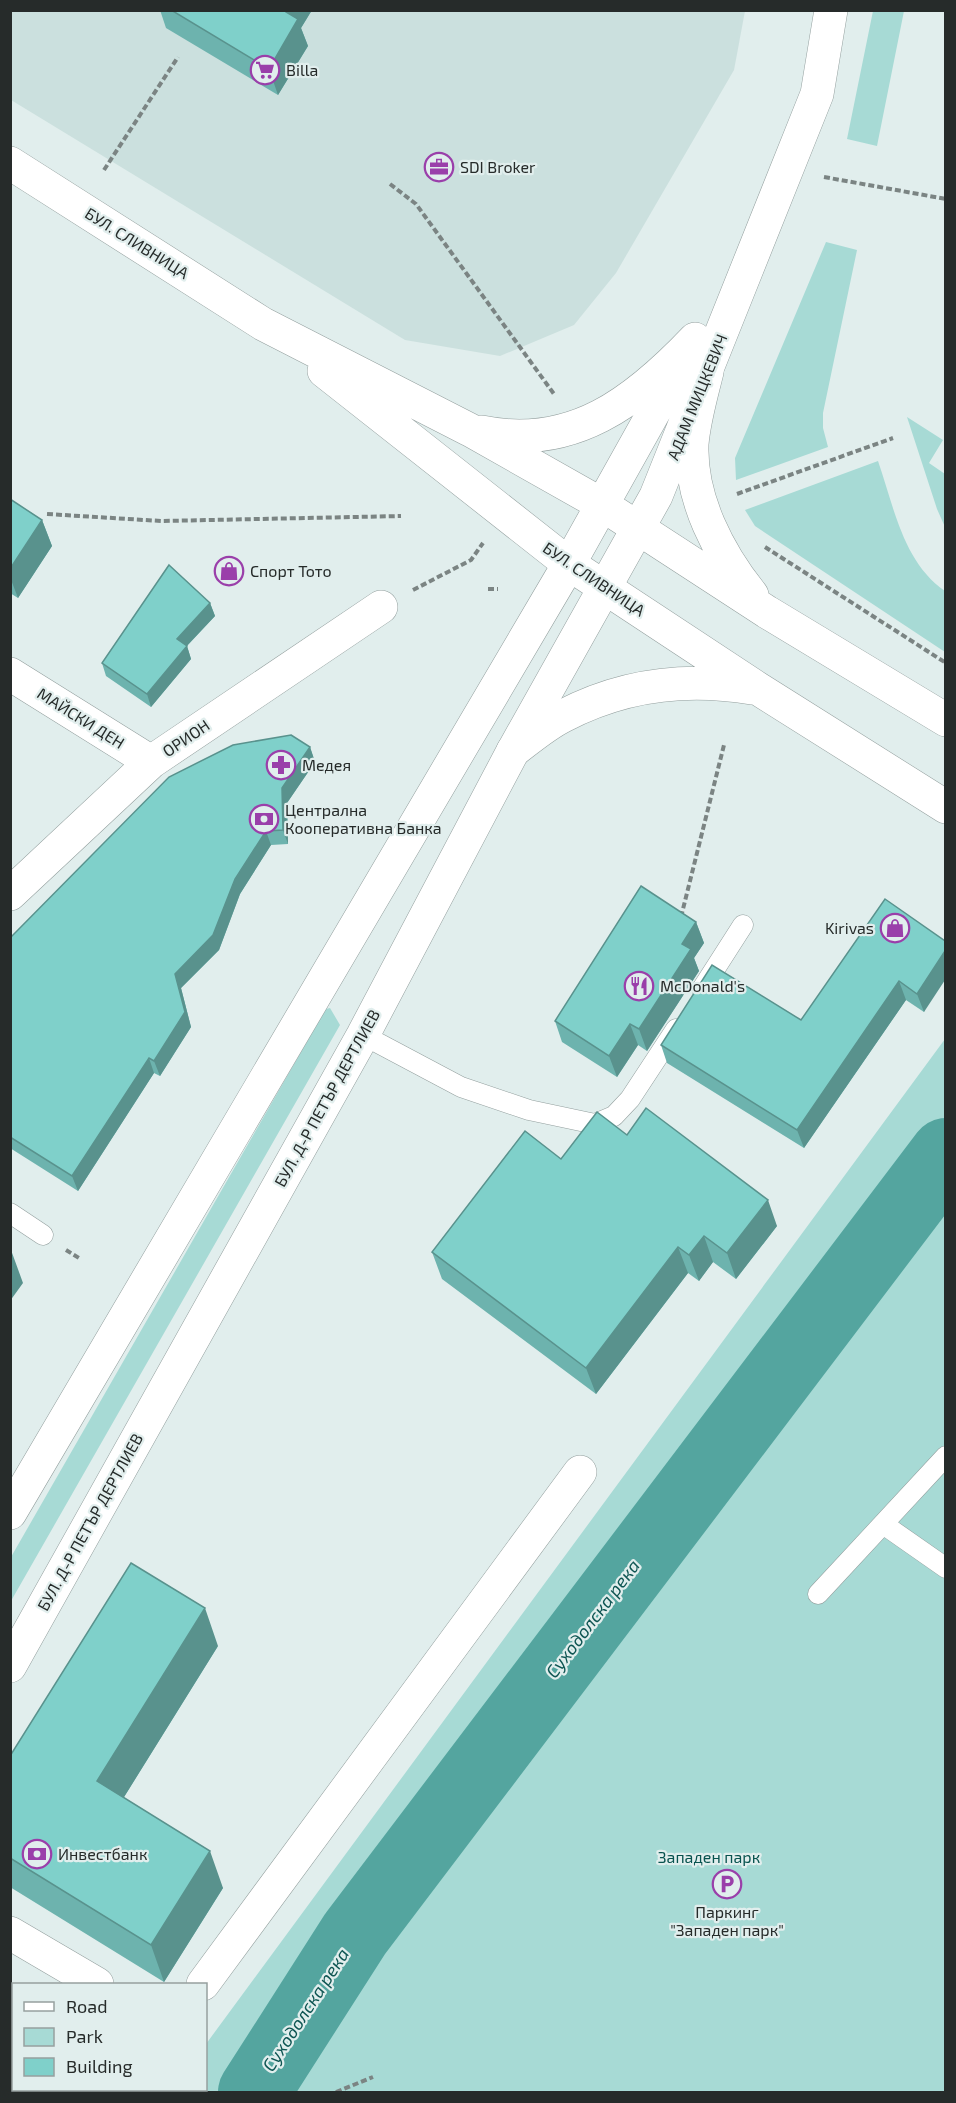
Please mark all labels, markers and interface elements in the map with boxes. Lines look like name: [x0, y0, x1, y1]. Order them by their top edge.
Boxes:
supermarket icon: Billa: [249, 54, 281, 86]
place label: Billa: [286, 60, 318, 79]
office icon: SDI Broker: [423, 151, 455, 183]
place label: SDI Broker: [460, 157, 536, 176]
street label: БУЛ. СЛИВНИЦА: [82, 203, 193, 282]
street label: АДАМ МИЦКЕВИЧ: [663, 331, 730, 463]
street label: БУЛ. СЛИВНИЦА: [540, 537, 649, 620]
shop icon: Спорт Тото: [213, 555, 245, 587]
place label: Спорт Тото: [250, 561, 332, 580]
street label: МАЙСКИ ДЕН: [34, 683, 128, 752]
street label: ОРИОН: [159, 715, 213, 760]
pharmacy icon: Медея: [265, 749, 297, 781]
place label: Медея: [302, 755, 351, 774]
place label: Централна Кооперативна Банка: [285, 800, 442, 837]
bank icon: Централна Кооперативна Банка: [248, 803, 280, 835]
shop icon: Kirivas: [879, 912, 911, 944]
place label: Kirivas: [825, 918, 874, 937]
restaurant icon: McDonald's: [623, 970, 655, 1002]
place label: McDonald's: [660, 976, 745, 995]
street label: БУЛ. Д-Р ПЕТЪР ДЕРТЛИЕВ: [270, 1006, 383, 1190]
street label: БУЛ. Д-Р ПЕТЪР ДЕРТЛИЕВ: [33, 1430, 146, 1614]
water label: Суходолска река: [541, 1555, 644, 1682]
bank icon: Инвестбанк: [21, 1838, 53, 1870]
place label: Инвестбанк: [58, 1844, 148, 1863]
park label: Западен парк: [658, 1847, 761, 1866]
parking icon: Паркинг "Западен парк": [711, 1868, 743, 1900]
place label: Паркинг "Западен парк": [670, 1902, 784, 1939]
water label: Суходолска река: [257, 1944, 353, 2075]
legend: [12, 1983, 207, 2091]
text: Road: [66, 1995, 107, 2017]
text: Park: [66, 2025, 103, 2047]
text: Building: [66, 2055, 133, 2077]

